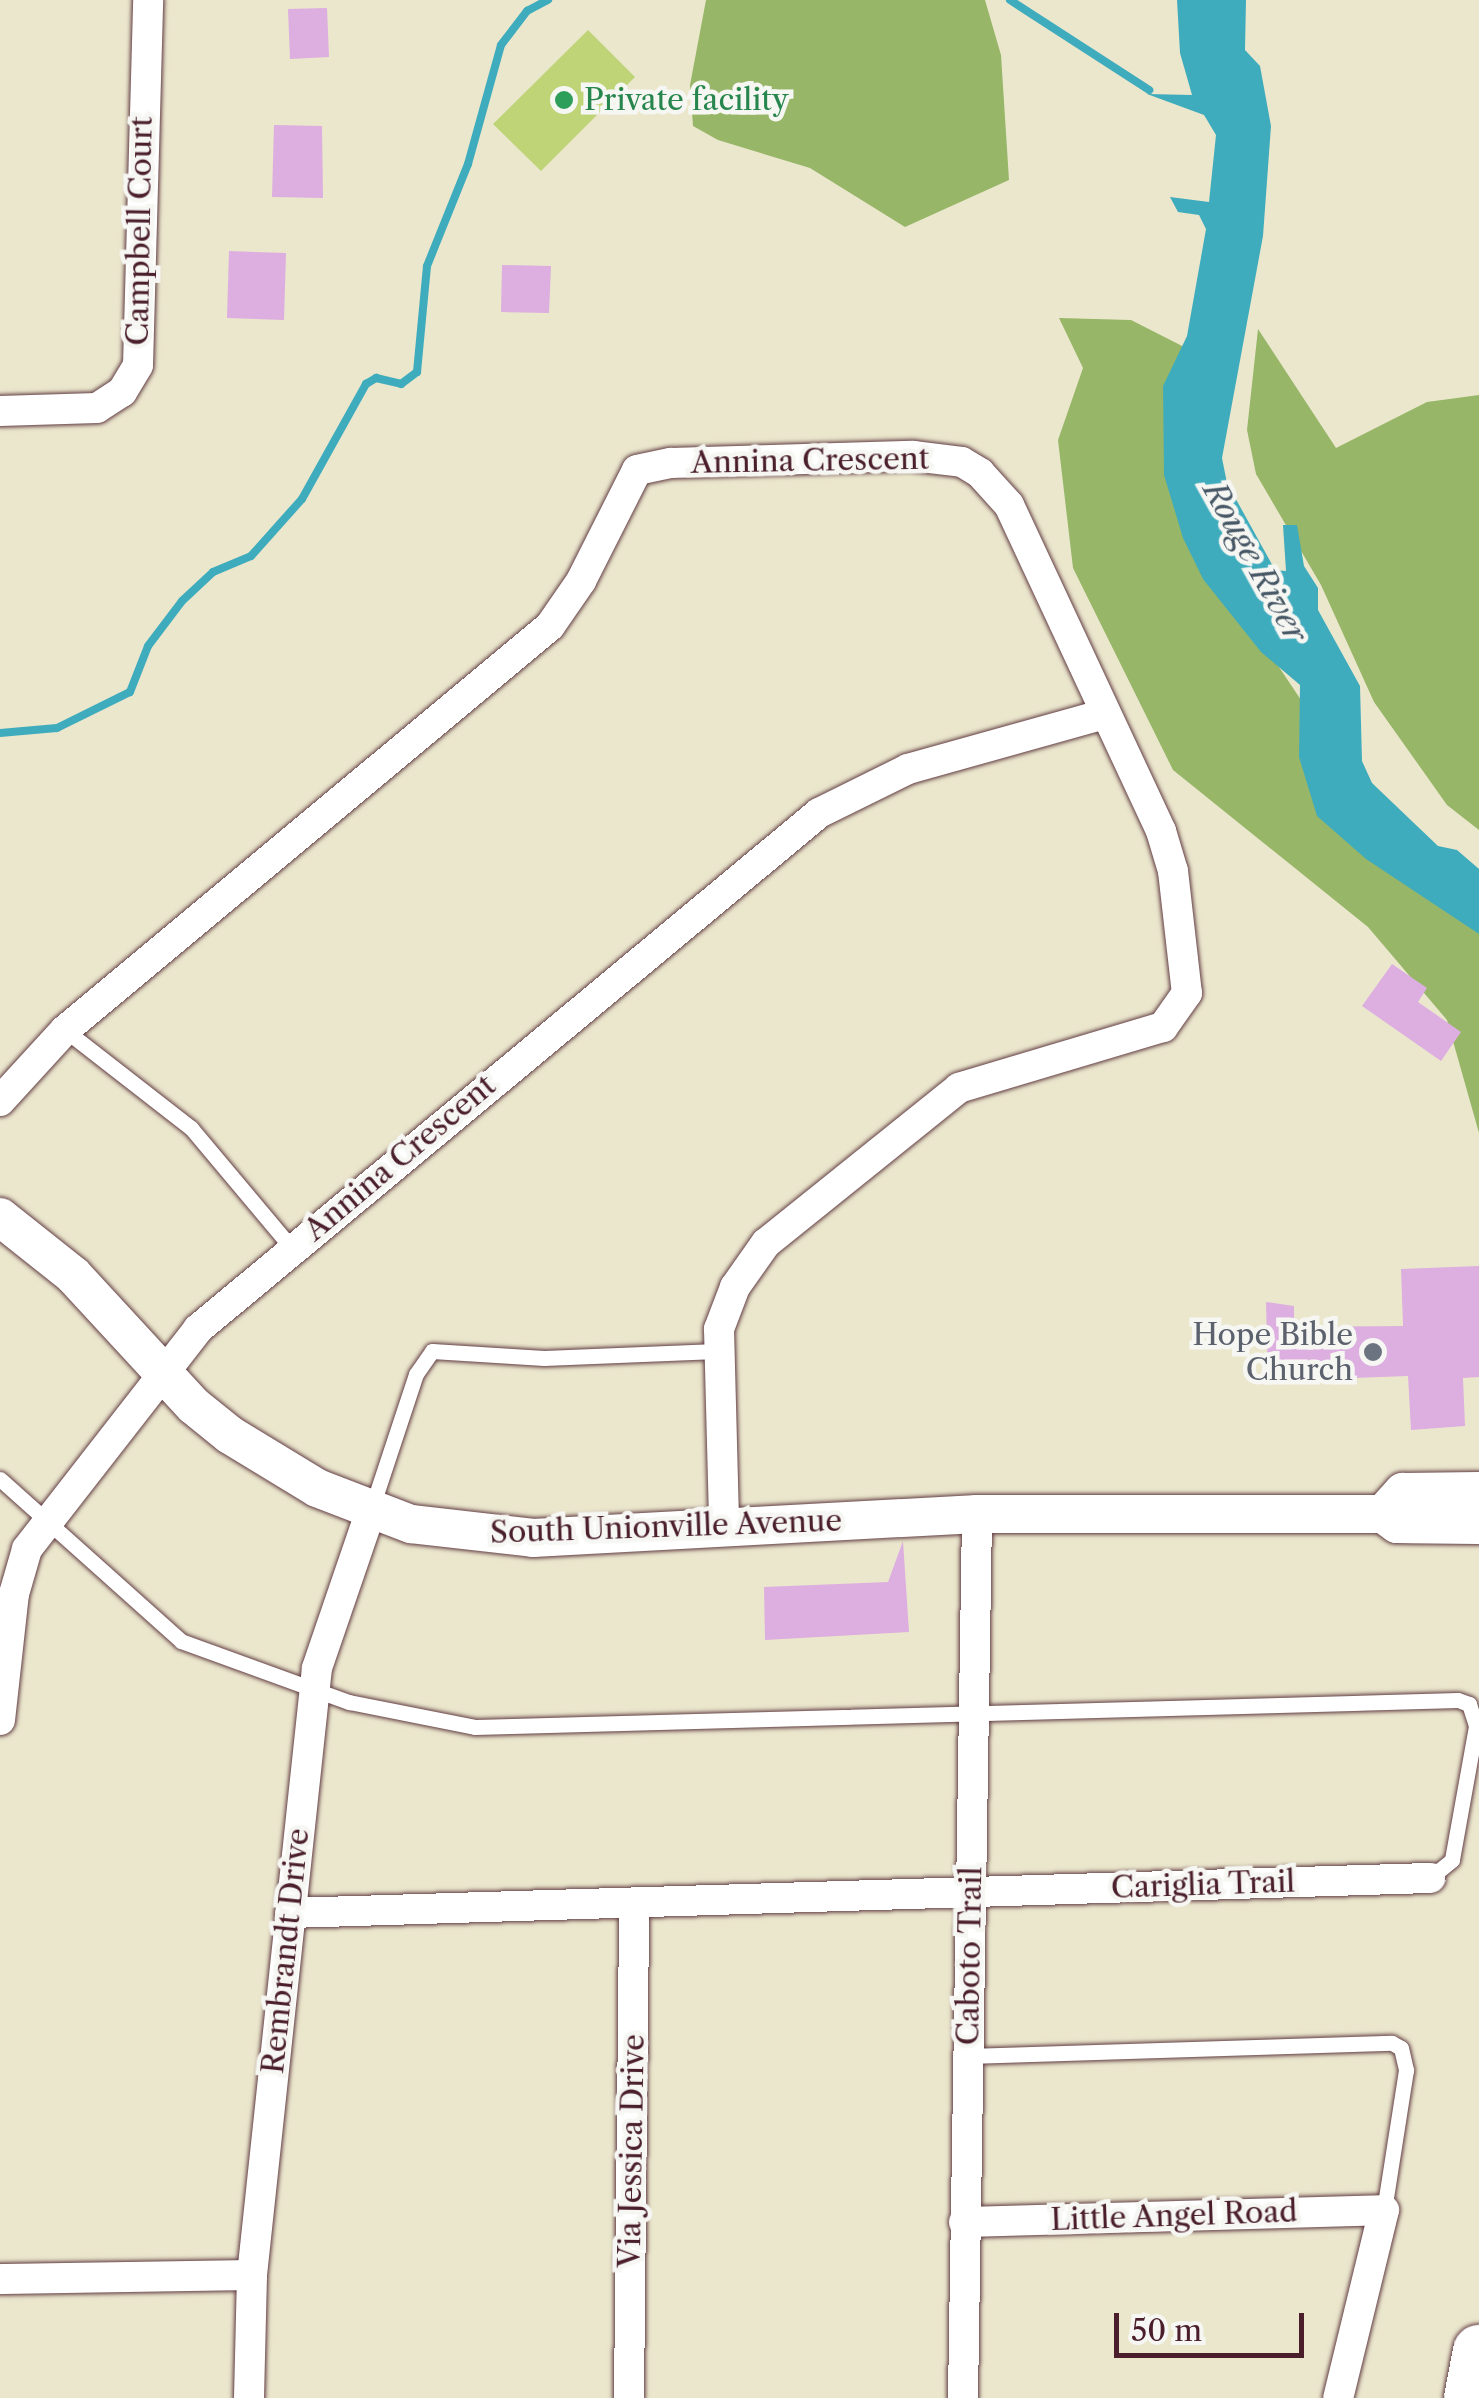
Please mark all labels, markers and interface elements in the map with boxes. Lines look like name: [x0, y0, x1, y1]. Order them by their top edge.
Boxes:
place label: Private facility: [584, 82, 789, 118]
marker: Private facility: [553, 89, 575, 111]
street label: Campbell Court: [120, 116, 160, 346]
street label: Annina Crescent: [690, 441, 930, 481]
water label: Rouge River: [1195, 475, 1315, 649]
street label: Annina Crescent: [297, 1067, 503, 1249]
place label: Hope Bible Church: [1193, 1317, 1353, 1388]
marker: Hope Bible Church: [1362, 1341, 1384, 1363]
street label: South Unionville Avenue: [489, 1503, 843, 1551]
street label: Rembrandt Drive: [255, 1827, 317, 2075]
street label: Cariglia Trail: [1110, 1864, 1296, 1906]
street label: Caboto Trail: [950, 1866, 990, 2046]
street label: Via Jessica Drive: [612, 2033, 652, 2269]
street label: Little Angel Road: [1049, 2194, 1299, 2238]
scale bar: [1119, 2293, 1309, 2355]
text: 50 m: [1131, 2312, 1202, 2349]

